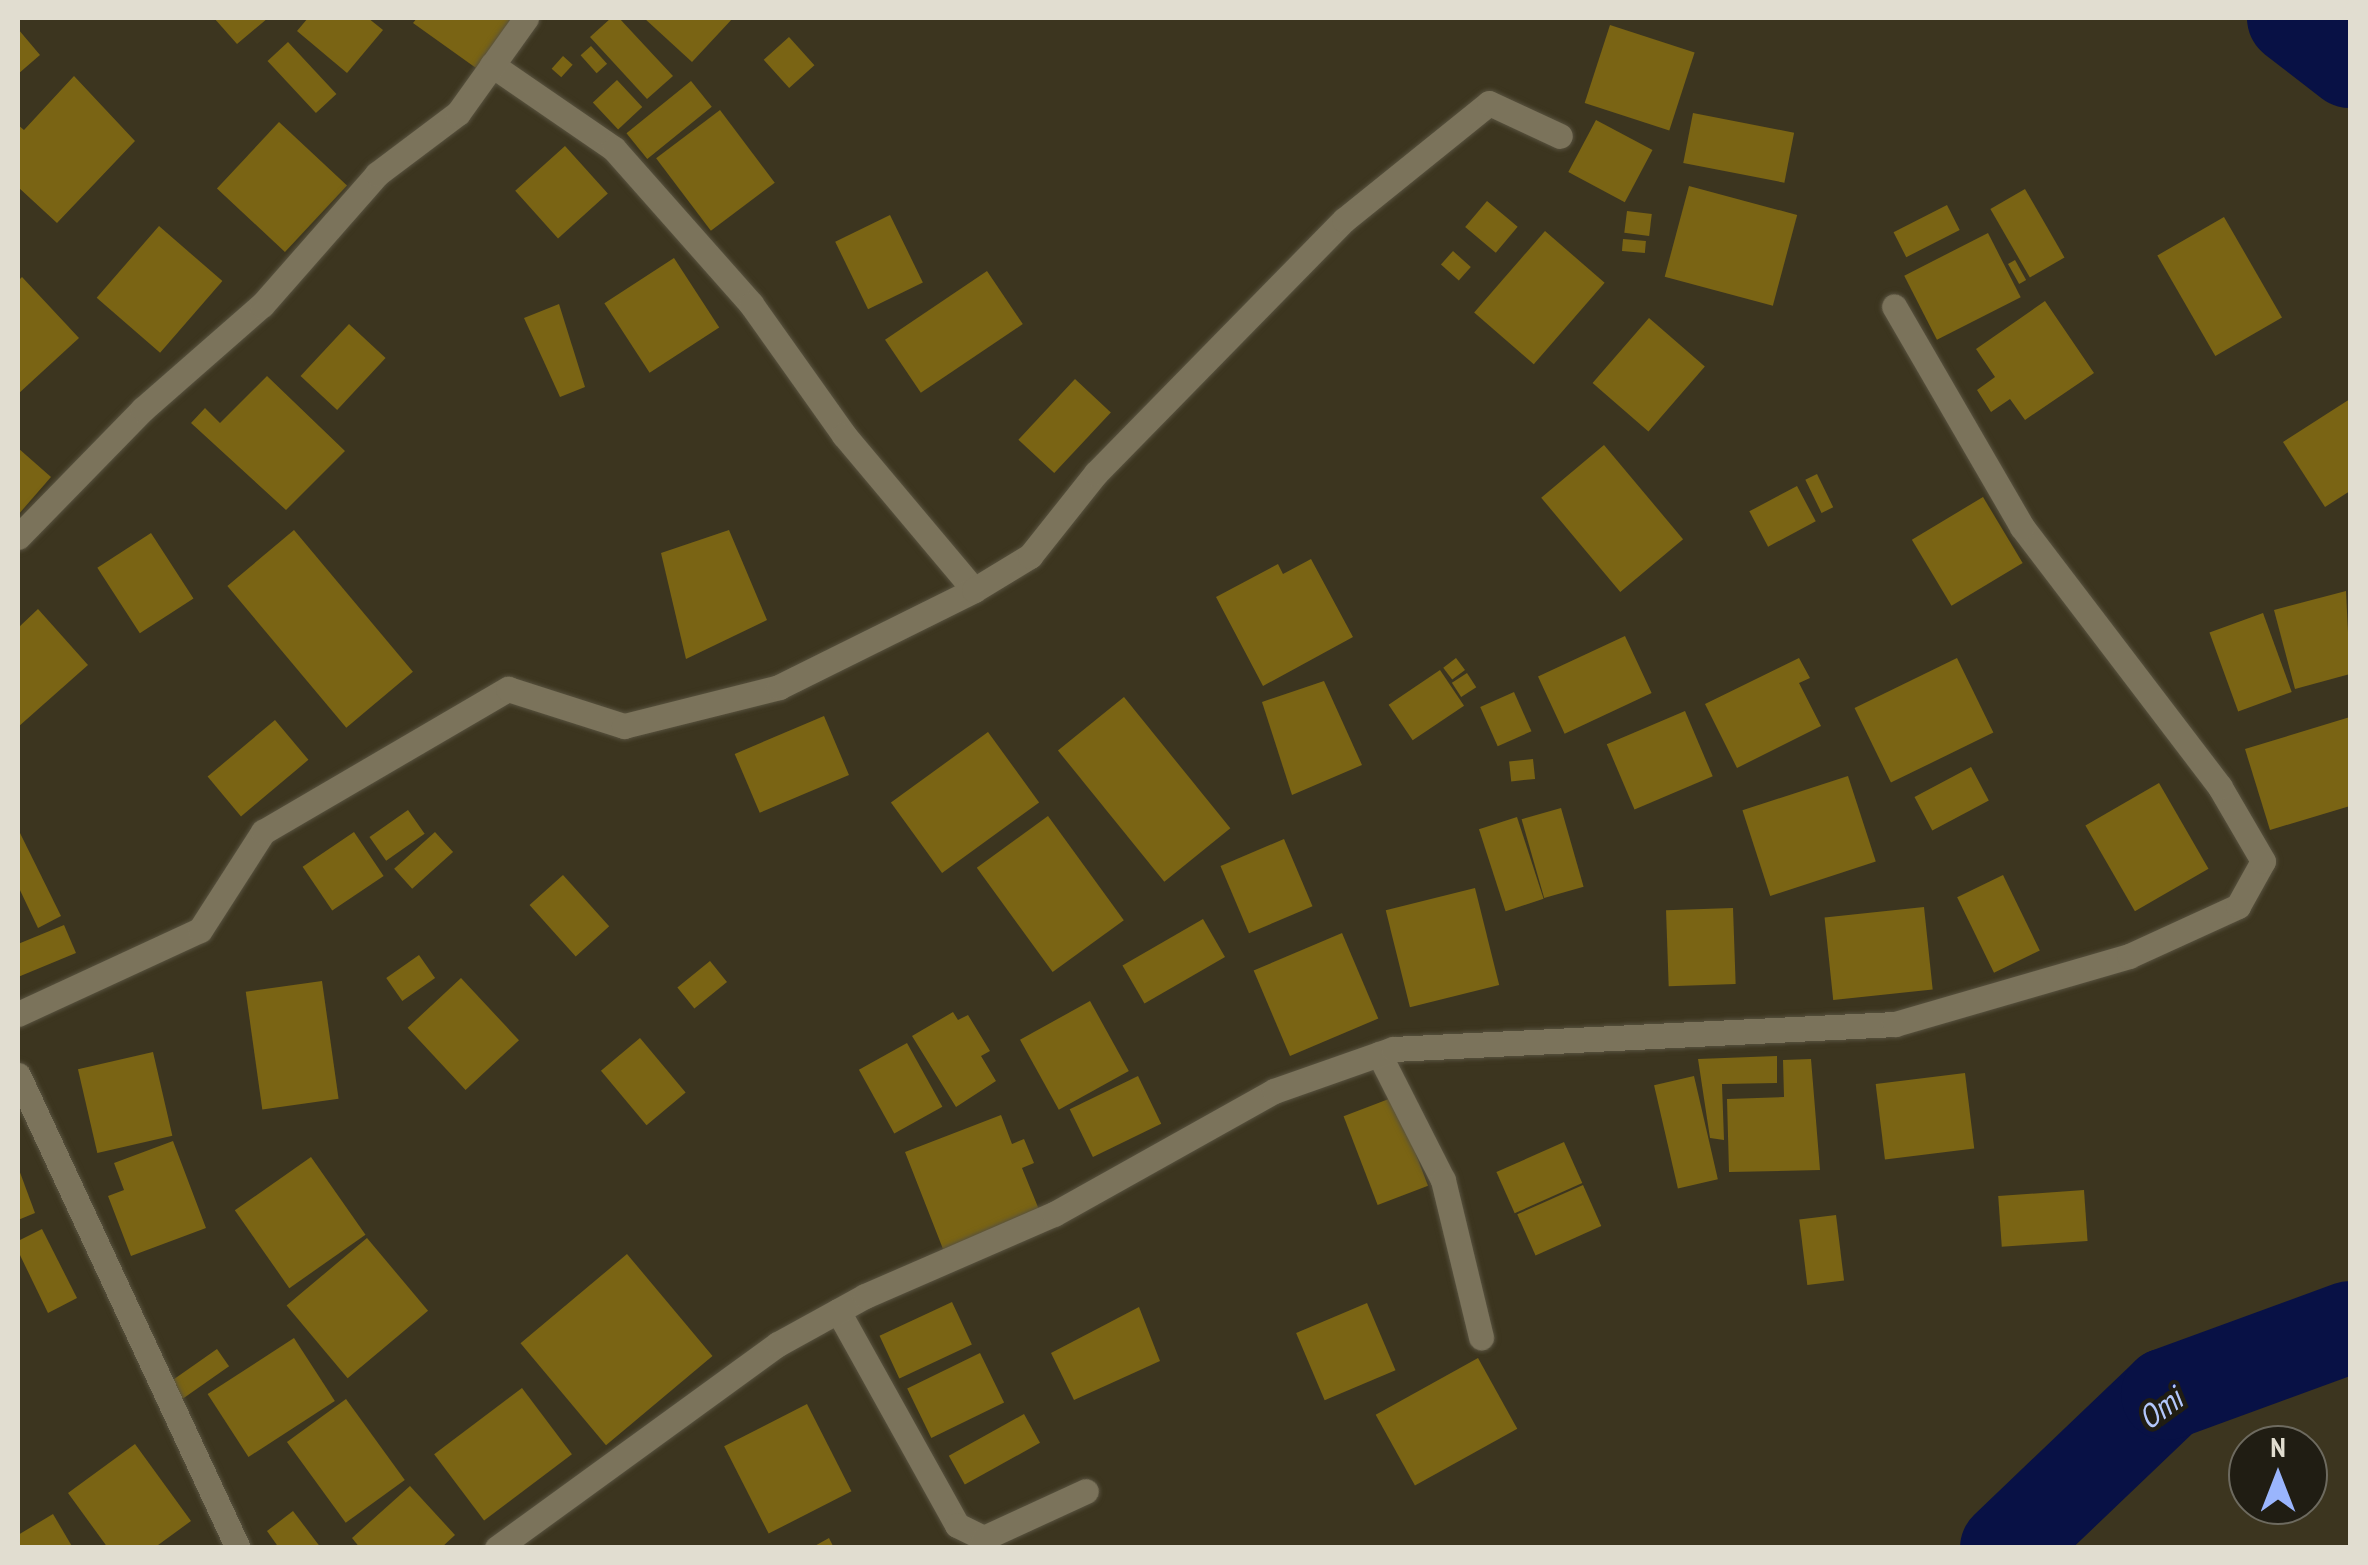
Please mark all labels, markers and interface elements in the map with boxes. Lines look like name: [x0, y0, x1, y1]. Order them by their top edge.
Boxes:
water label: Omi: [2130, 1379, 2190, 1437]
north arrow: [2228, 1425, 2328, 1525]
text: N: [2270, 1428, 2286, 1465]

